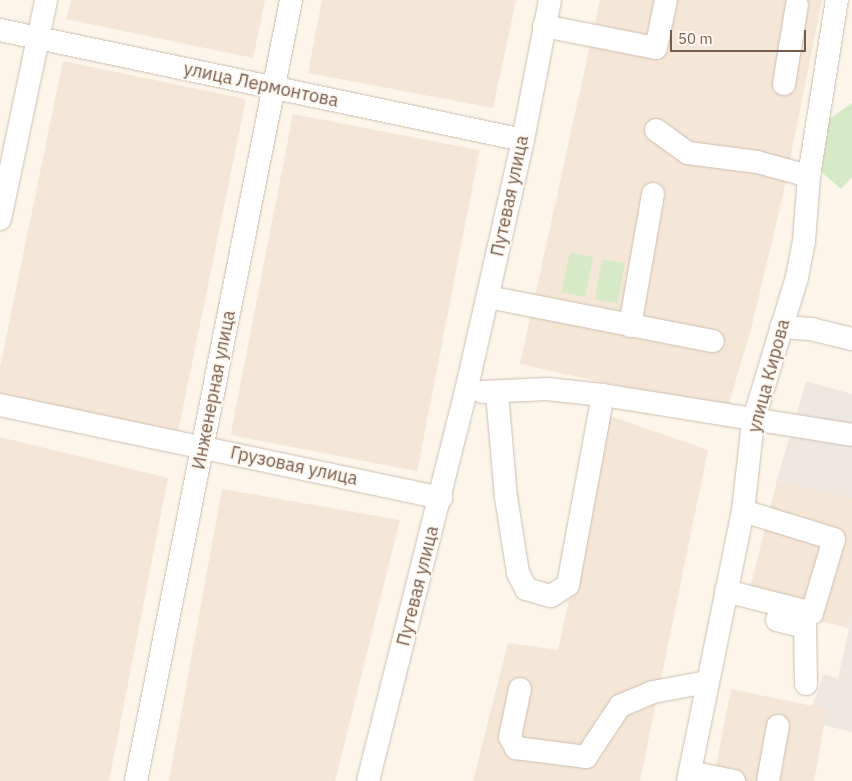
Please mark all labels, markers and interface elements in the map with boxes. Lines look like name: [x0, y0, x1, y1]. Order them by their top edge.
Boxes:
scale bar: [672, 20, 808, 52]
text: 50 m: [678, 29, 713, 48]
street label: улица Лермонтова: [182, 58, 340, 112]
street label: Путевая улица: [487, 134, 533, 258]
street label: Инженерная улица: [188, 309, 240, 471]
street label: улица Кирова: [743, 317, 795, 435]
street label: Грузовая улица: [228, 442, 360, 490]
street label: Путевая улица: [393, 524, 443, 648]

